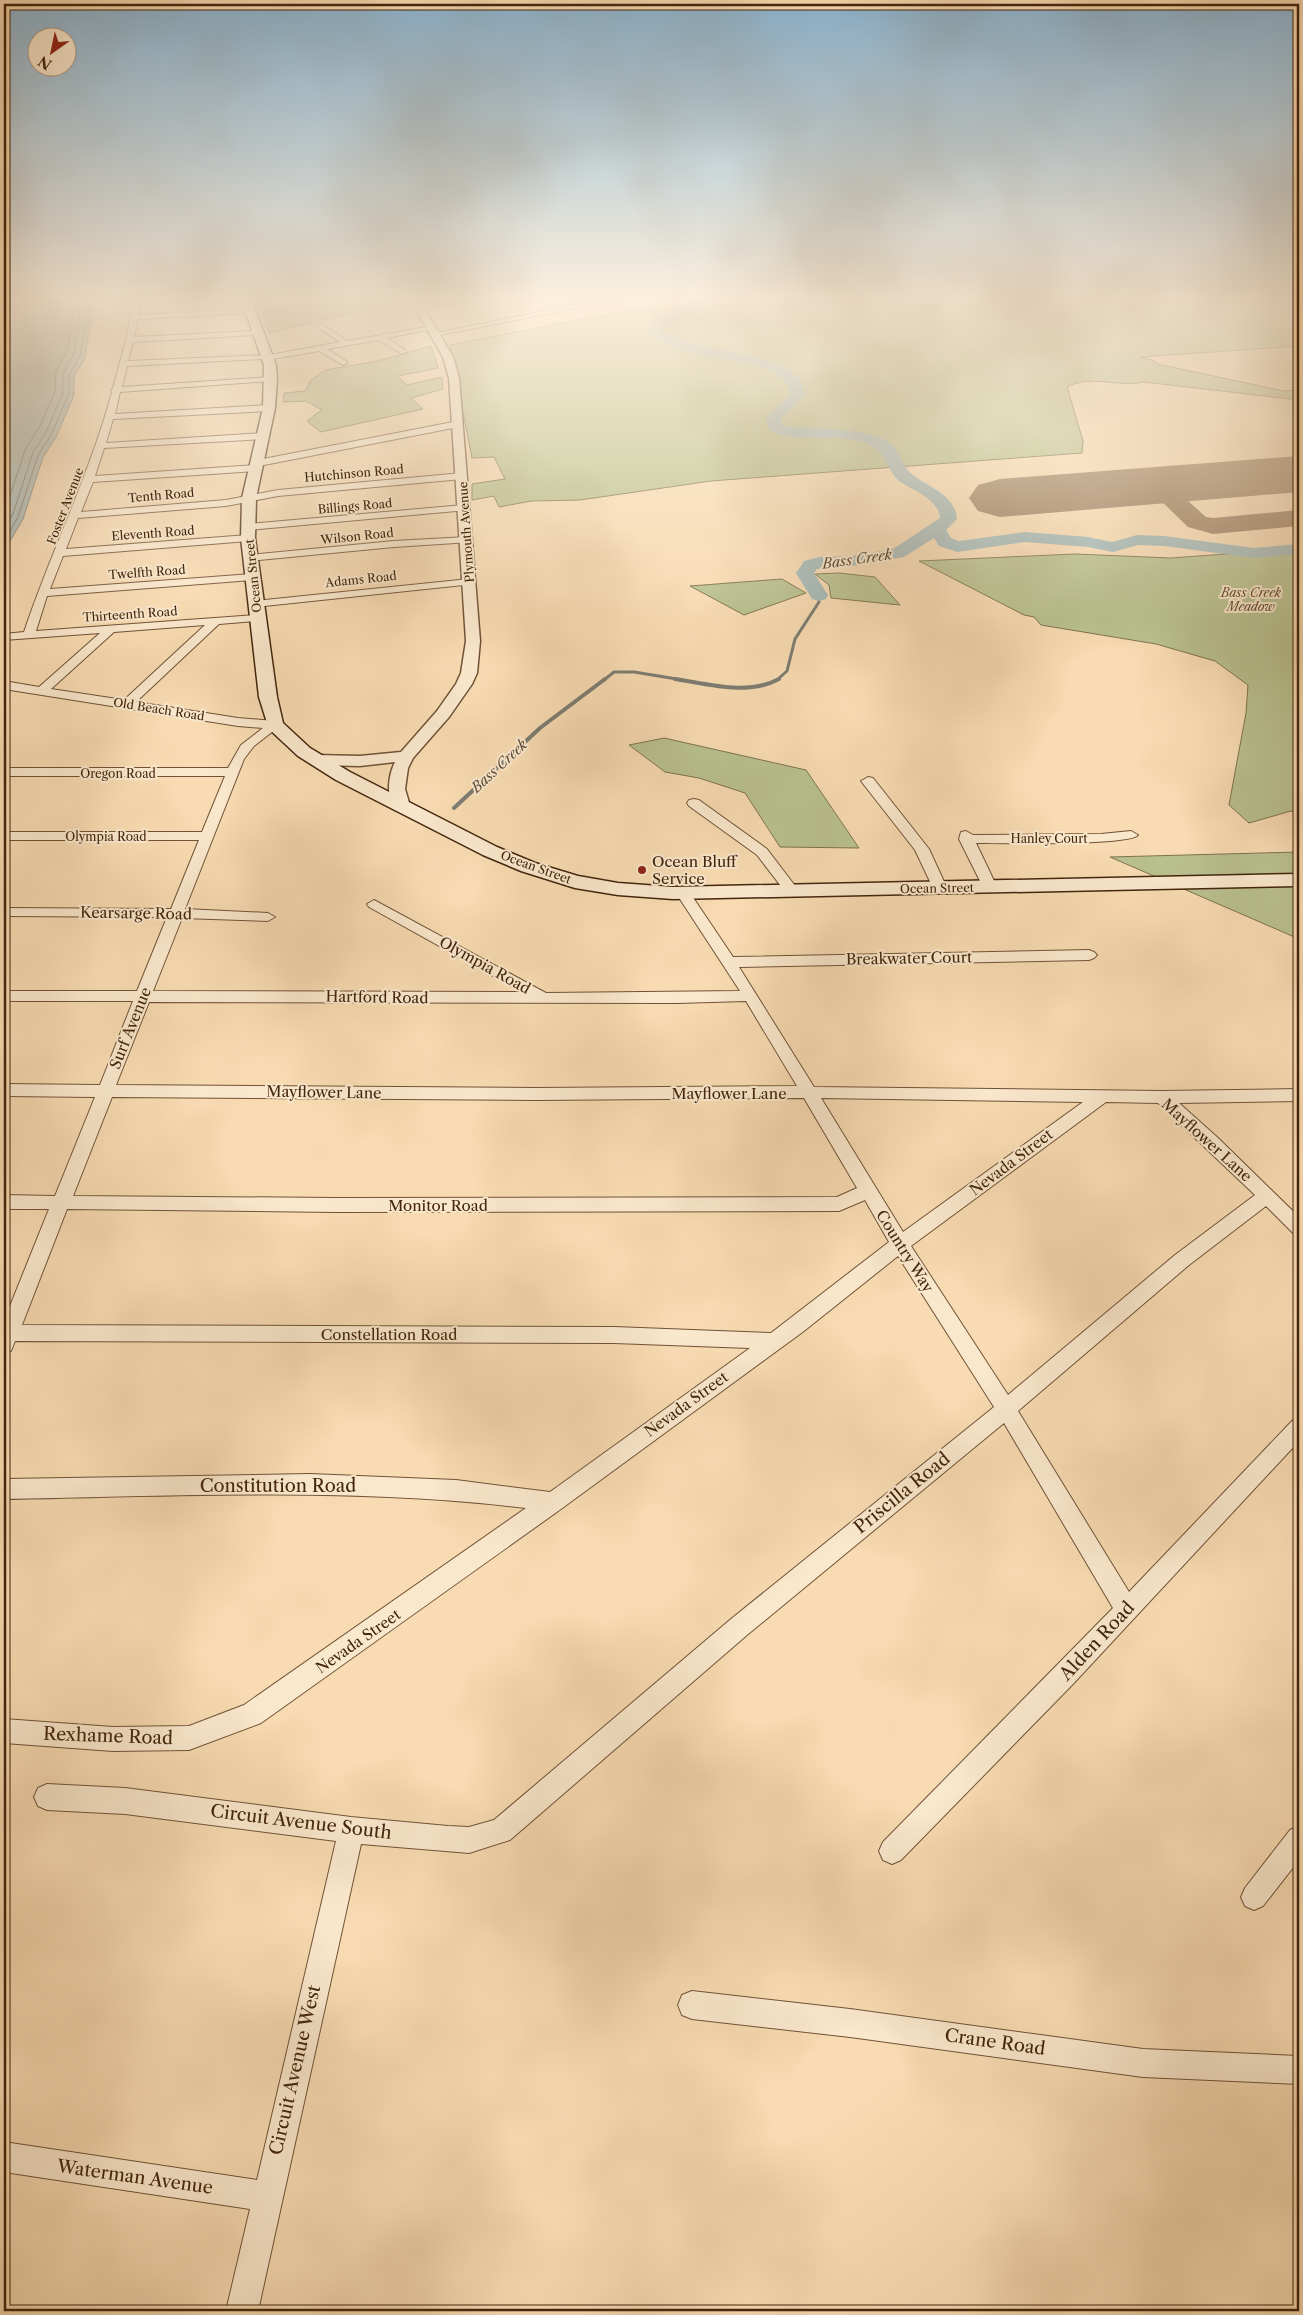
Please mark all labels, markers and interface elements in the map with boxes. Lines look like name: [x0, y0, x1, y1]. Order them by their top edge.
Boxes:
north arrow: [28, 28, 78, 78]
text: N: [35, 52, 55, 74]
street label: Hutchinson Road: [304, 461, 405, 485]
street label: Foster Avenue: [43, 465, 87, 546]
street label: Plymouth Avenue: [455, 481, 477, 583]
street label: Tenth Road: [127, 485, 196, 505]
street label: Billings Road: [317, 495, 394, 517]
street label: Eleventh Road: [111, 523, 196, 543]
street label: Wilson Road: [319, 525, 395, 547]
street label: Ocean Street: [242, 538, 264, 614]
water label: Bass Creek: [820, 545, 894, 573]
street label: Twelfth Road: [108, 562, 187, 582]
street label: Adams Road: [324, 568, 398, 590]
park label: Bass Creek Meadow: [1220, 585, 1282, 614]
street label: Thirteenth Road: [82, 603, 179, 625]
street label: Old Beach Road: [112, 694, 206, 724]
water label: Bass Creek: [466, 735, 531, 797]
street label: Oregon Road: [80, 766, 156, 781]
street label: Olympia Road: [65, 829, 147, 844]
street label: Hanley Court: [1011, 831, 1088, 846]
street label: Ocean Street: [499, 847, 574, 887]
place label: Ocean Bluff Service: [652, 852, 738, 888]
marker: Ocean Bluff Service: [636, 864, 648, 876]
street label: Ocean Street: [900, 880, 975, 896]
street label: Kearsarge Road: [80, 903, 192, 923]
street label: Olympia Road: [436, 932, 534, 998]
street label: Breakwater Court: [846, 947, 973, 969]
street label: Surf Avenue: [105, 984, 155, 1072]
street label: Hartford Road: [325, 987, 429, 1007]
street label: Mayflower Lane: [266, 1081, 382, 1103]
street label: Mayflower Lane: [671, 1084, 787, 1103]
street label: Mayflower Lane: [1158, 1094, 1256, 1186]
street label: Nevada Street: [966, 1124, 1057, 1199]
street label: Monitor Road: [388, 1196, 488, 1215]
street label: Country Way: [872, 1206, 938, 1296]
street label: Constellation Road: [321, 1325, 457, 1344]
street label: Nevada Street: [640, 1367, 732, 1441]
street label: Priscilla Road: [850, 1448, 954, 1538]
street label: Constitution Road: [200, 1475, 356, 1497]
street label: Alden Road: [1054, 1597, 1139, 1686]
street label: Nevada Street: [312, 1604, 405, 1677]
street label: Rexhame Road: [43, 1723, 173, 1749]
street label: Circuit Avenue South: [209, 1800, 393, 1844]
street label: Circuit Avenue West: [265, 1982, 325, 2157]
street label: Crane Road: [943, 2024, 1047, 2060]
street label: Waterman Avenue: [55, 2155, 214, 2199]

